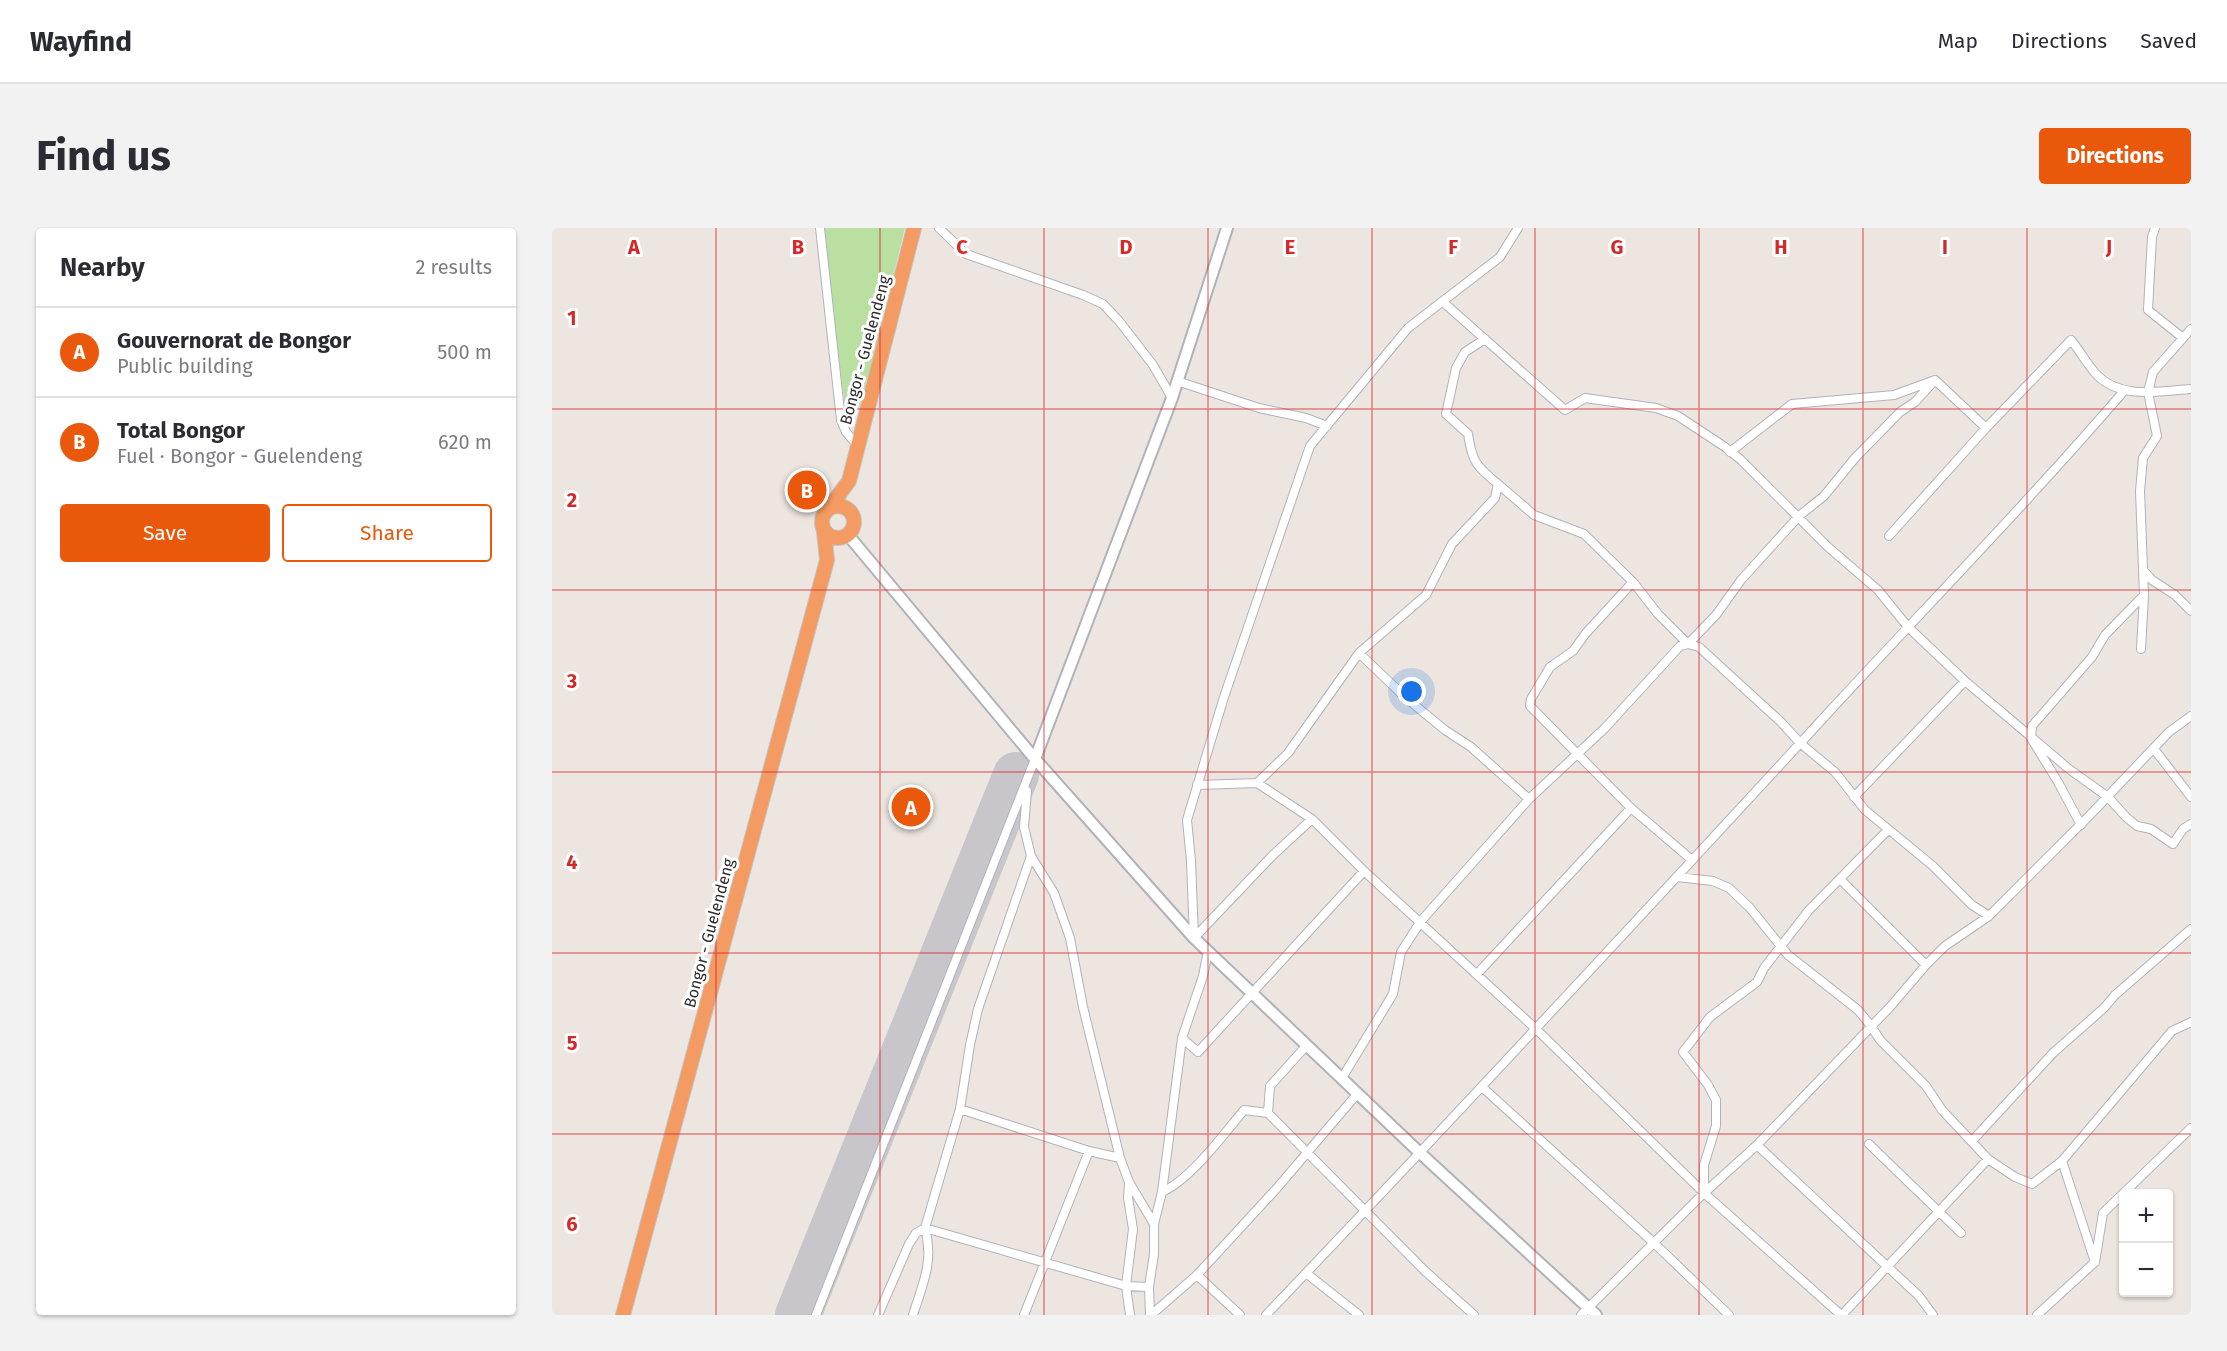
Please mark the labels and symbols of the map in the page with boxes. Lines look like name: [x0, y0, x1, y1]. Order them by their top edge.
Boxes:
text: A: [627, 235, 641, 259]
text: B: [792, 235, 804, 259]
text: C: [956, 235, 968, 259]
text: D: [1119, 235, 1133, 259]
text: E: [1285, 235, 1295, 259]
text: F: [1448, 235, 1458, 259]
text: G: [1611, 235, 1623, 259]
text: H: [1774, 235, 1788, 259]
text: I: [1942, 235, 1948, 259]
text: J: [2105, 235, 2112, 259]
street label: Bongor - Guelendeng: [836, 273, 894, 427]
text: 1: [567, 306, 577, 330]
pin: B: [788, 468, 826, 512]
text: 2: [567, 488, 577, 512]
text: 3: [566, 669, 577, 693]
your location: [1397, 677, 1426, 706]
pin: A: [892, 784, 930, 830]
text: 4: [566, 850, 578, 874]
street label: Bongor - Guelendeng: [680, 856, 738, 1010]
text: 5: [567, 1031, 578, 1055]
text: 6: [566, 1212, 578, 1236]

